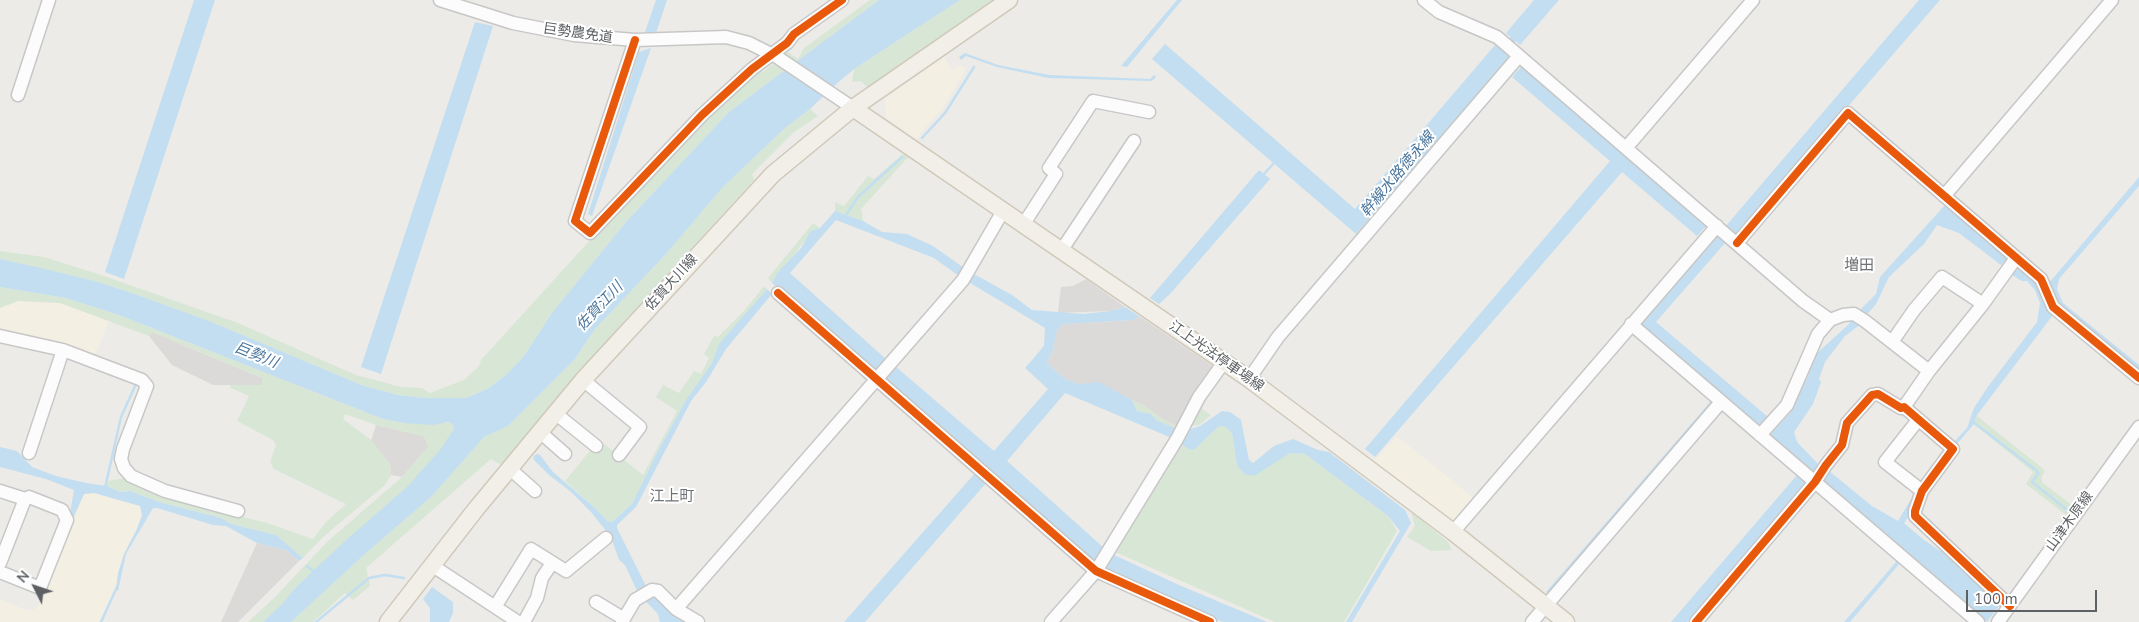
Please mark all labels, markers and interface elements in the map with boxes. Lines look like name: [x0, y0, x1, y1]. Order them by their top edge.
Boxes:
street label: 巨勢農免道: [542, 21, 614, 47]
water label: 幹線水路徳永線: [1357, 129, 1439, 221]
street label: 佐賀大川線: [642, 251, 702, 315]
district label: 増田: [1844, 257, 1874, 275]
water label: 佐賀江川: [573, 279, 627, 335]
street label: 江上光法停車場線: [1165, 318, 1267, 396]
water label: 巨勢川: [232, 339, 280, 373]
district label: 江上町: [650, 488, 694, 506]
street label: 山津木原線: [2043, 489, 2097, 555]
north arrow: [10, 562, 60, 612]
text: N: [13, 567, 34, 587]
scale bar: [1969, 580, 2100, 612]
text: 100 m: [1974, 589, 2018, 609]

